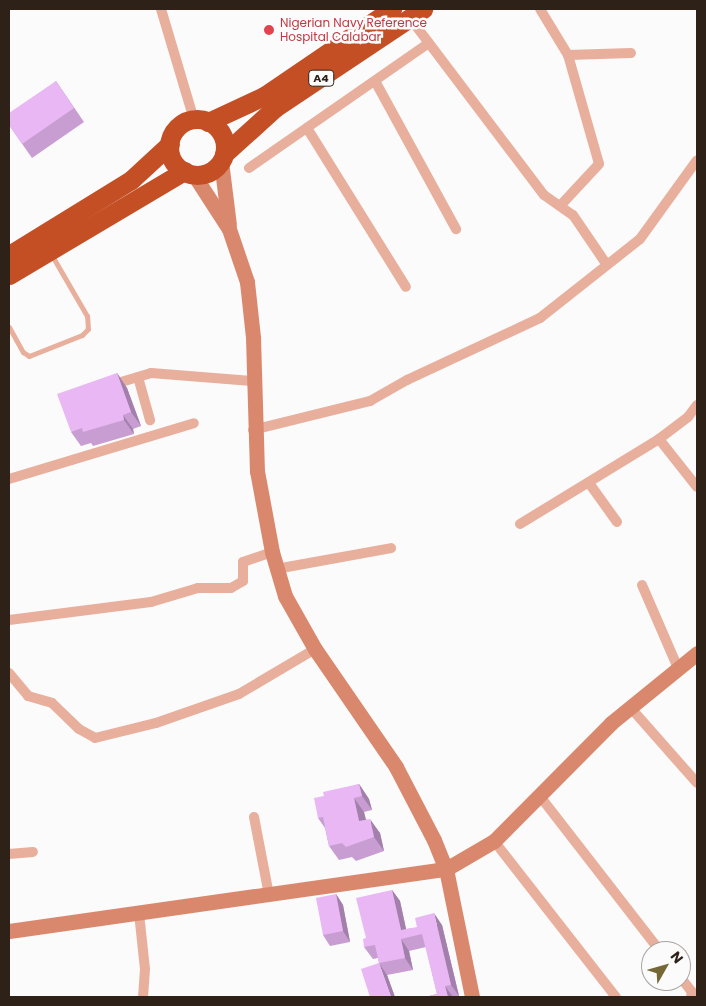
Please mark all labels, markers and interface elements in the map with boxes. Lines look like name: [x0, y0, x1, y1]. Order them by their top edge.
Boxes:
place label: Nigerian Navy Reference Hospital Calabar: [280, 16, 427, 44]
marker: Nigerian Navy Reference Hospital Calabar: [262, 23, 276, 37]
road number: A4: [307, 70, 335, 86]
north arrow: [641, 941, 691, 991]
text: N: [666, 947, 688, 968]

